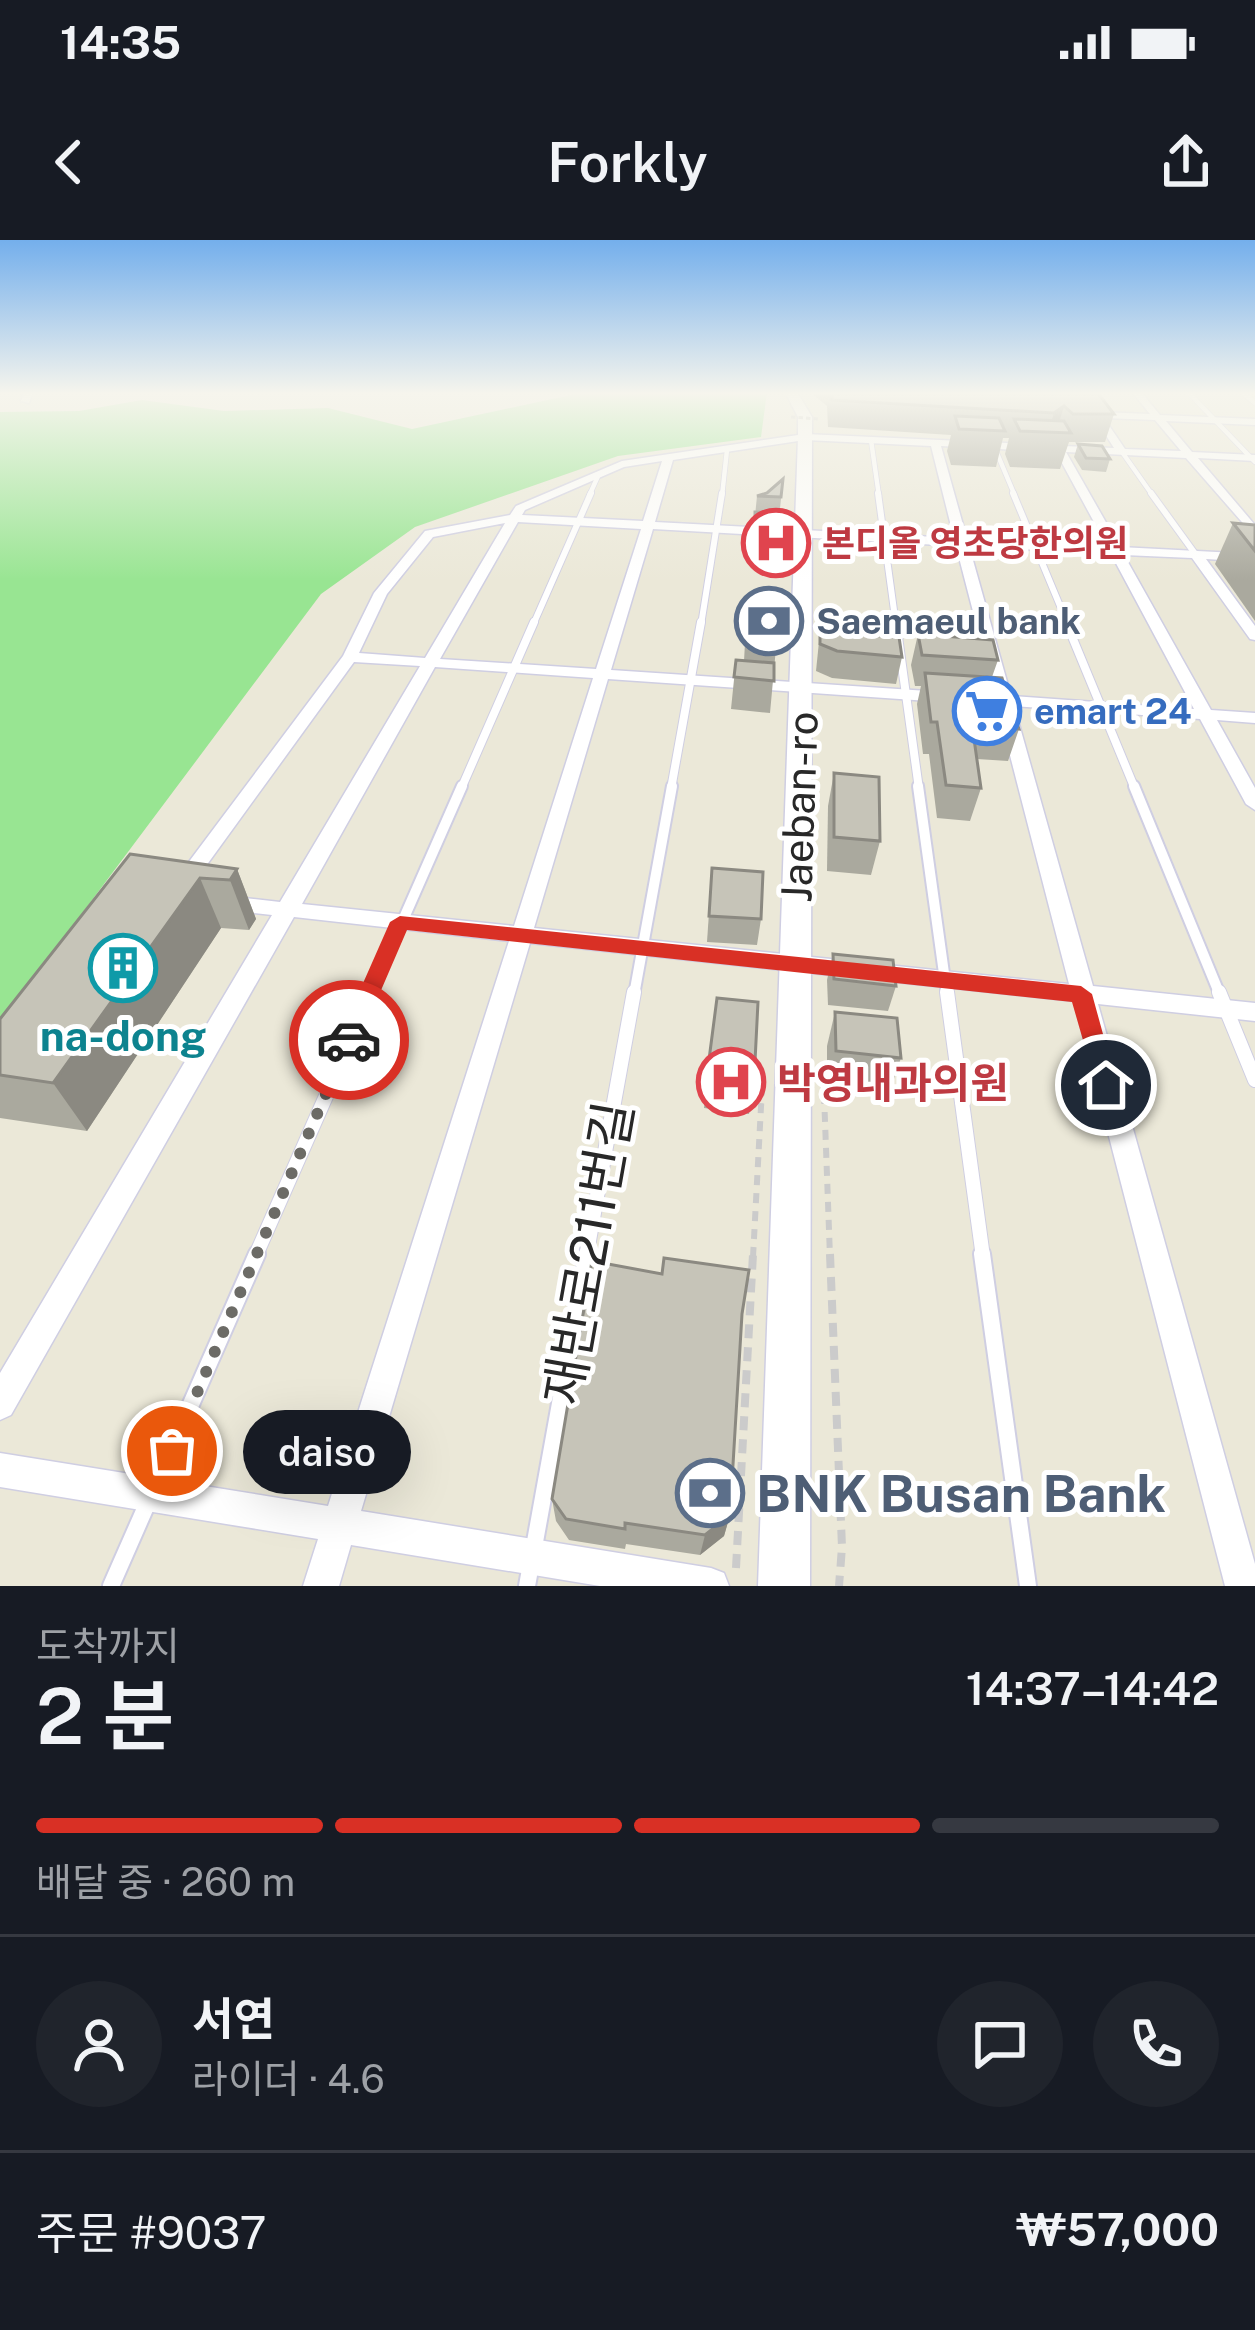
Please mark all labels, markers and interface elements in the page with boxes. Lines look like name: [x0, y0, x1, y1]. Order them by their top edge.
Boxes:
text: 14:35: [60, 16, 181, 69]
icon: back: [36, 129, 102, 195]
icon: share: [1153, 129, 1219, 195]
text: Forkly: [547, 131, 708, 194]
hospital icon: 본디올 영초당한의원: [741, 508, 811, 578]
place label: 본디올 영초당한의원: [822, 522, 1128, 564]
bank icon: Saemaeul bank: [734, 586, 804, 656]
place label: Saemaeul bank: [816, 600, 1081, 642]
supermarket icon: emart 24: [952, 676, 1022, 746]
place label: emart 24: [1034, 690, 1192, 732]
street label: Jaeban-ro: [771, 711, 827, 903]
building icon: na-dong: [88, 933, 158, 1003]
courier: [289, 980, 409, 1100]
icon: car: [316, 1007, 382, 1073]
place label: na-dong: [40, 1011, 206, 1060]
pin: [1055, 1034, 1157, 1136]
hospital icon: 박영내과의원: [696, 1047, 766, 1117]
icon: home: [1073, 1052, 1139, 1118]
place label: 박영내과의원: [777, 1058, 1009, 1107]
street label: 재반로211번길: [532, 1097, 644, 1409]
pin: [121, 1400, 223, 1502]
callout: daiso: [244, 1409, 412, 1493]
icon: bag: [139, 1418, 205, 1484]
text: daiso: [278, 1429, 376, 1475]
bank icon: BNK Busan Bank: [675, 1458, 745, 1528]
place label: BNK Busan Bank: [756, 1464, 1166, 1523]
text: 도착까지: [36, 1623, 180, 1669]
text: 14:37–14:42: [966, 1662, 1219, 1715]
text: 2 분: [36, 1670, 174, 1762]
text: 배달 중 · 260 m: [36, 1859, 295, 1905]
button: person: [36, 1981, 162, 2107]
button: chat: [937, 1981, 1063, 2107]
button: phone: [1093, 1981, 1219, 2107]
text: 서연: [192, 1992, 275, 2045]
text: 라이더 · 4.6: [192, 2056, 385, 2102]
text: ₩57,000: [1016, 2203, 1219, 2256]
text: 주문 #9037: [36, 2206, 266, 2259]

